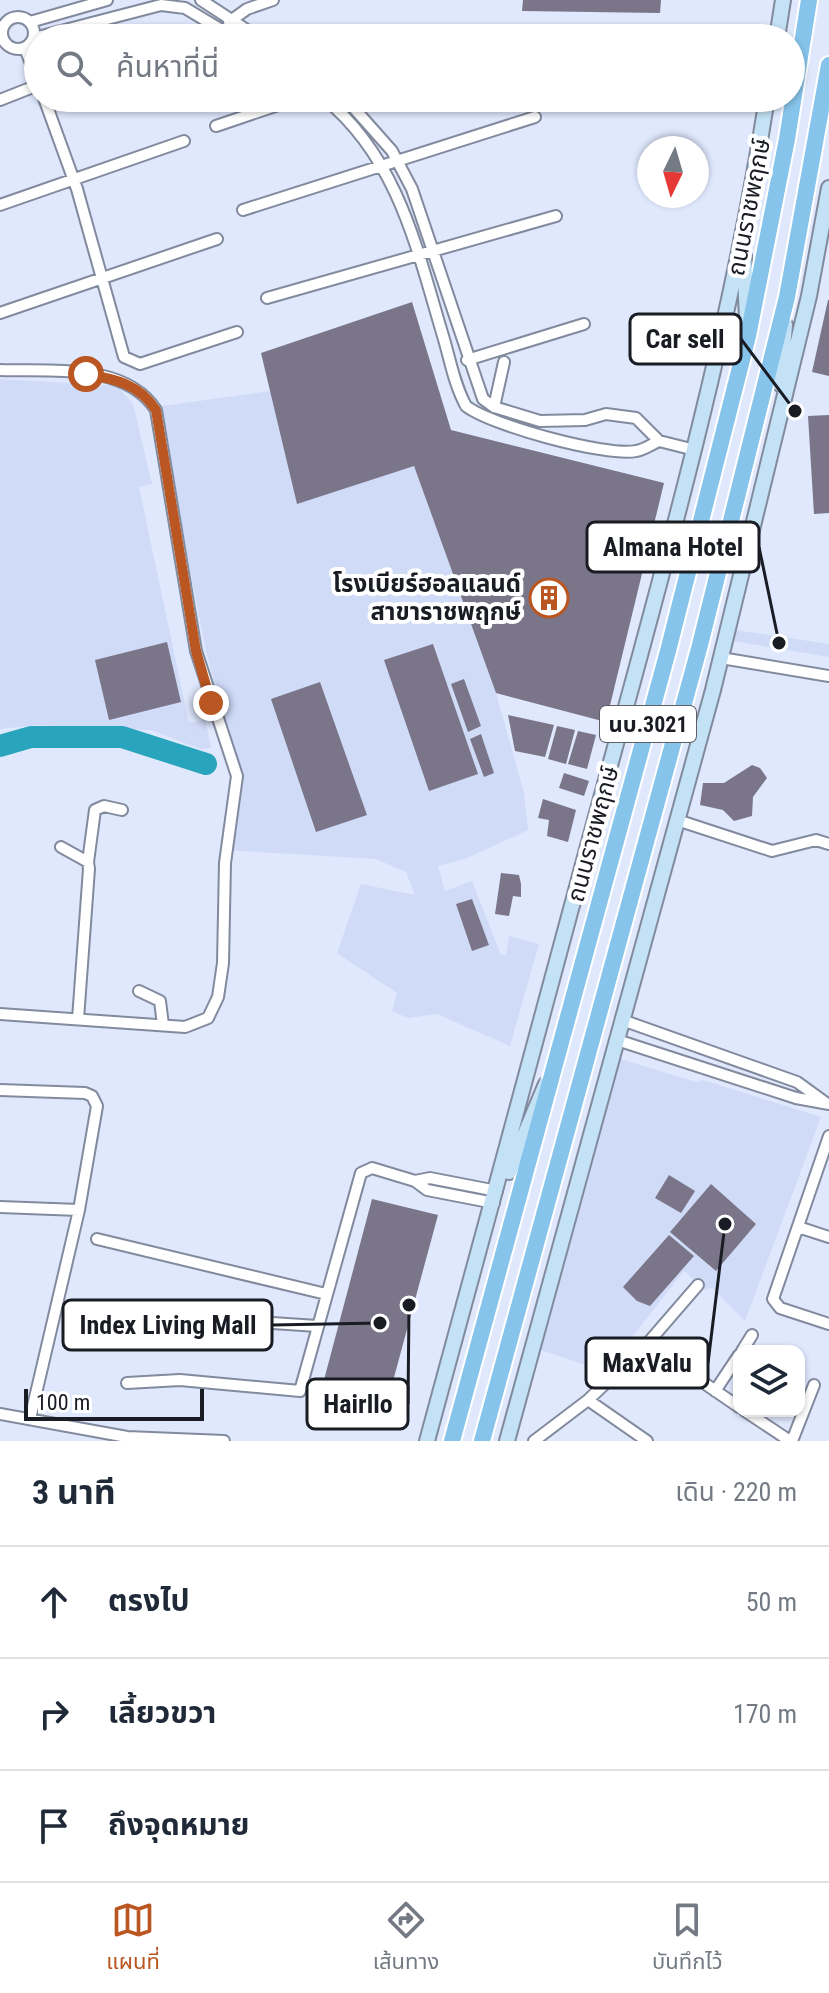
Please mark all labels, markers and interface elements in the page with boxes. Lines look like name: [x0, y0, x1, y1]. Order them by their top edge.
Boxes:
search box: [24, 24, 805, 112]
icon: search: [52, 46, 96, 90]
text: ค้นหาที่นี่: [116, 49, 219, 84]
north arrow: [637, 136, 709, 208]
street label: ถนนราชพฤกษ์: [722, 136, 776, 278]
callout: Car sell: [630, 314, 741, 364]
text: Car sell: [645, 324, 725, 354]
route start: [68, 356, 104, 392]
callout: Almana Hotel: [587, 522, 759, 572]
text: Almana Hotel: [603, 532, 743, 562]
place label: โรงเบียร์ฮอลแลนด์ สาขาราชพฤกษ์: [333, 570, 521, 626]
building icon: โรงเบียร์ฮอลแลนด์ สาขาราชพฤกษ์: [528, 577, 570, 619]
route end: [193, 685, 229, 721]
road number: นบ.3021: [600, 706, 696, 742]
street label: ถนนราชพฤกษ์: [561, 763, 625, 905]
callout: Index Living Mall: [63, 1300, 272, 1350]
text: Index Living Mall: [79, 1310, 257, 1340]
callout: MaxValu: [586, 1338, 708, 1388]
map controls: [733, 1345, 805, 1417]
button: layers: [733, 1345, 805, 1417]
text: MaxValu: [602, 1348, 692, 1378]
callout: Hairllo: [307, 1379, 408, 1429]
scale bar: [24, 1385, 204, 1421]
text: Hairllo: [323, 1389, 393, 1419]
text: 100 m: [36, 1390, 90, 1415]
text: 3 นาที: [32, 1472, 116, 1512]
text: เดิน · 220 m: [675, 1477, 797, 1507]
icon: ahead: [32, 1580, 76, 1624]
text: ตรงไป: [108, 1583, 190, 1618]
text: 50 m: [746, 1587, 797, 1617]
icon: right: [32, 1692, 76, 1736]
text: เลี้ยวขวา: [108, 1695, 216, 1730]
text: 170 m: [733, 1699, 797, 1729]
icon: arrive: [32, 1804, 76, 1848]
text: ถึงจุดหมาย: [108, 1807, 249, 1842]
tab: แผนที่: [106, 1898, 160, 1979]
tab: เส้นทาง: [373, 1898, 439, 1979]
tab: บันทึกไว้: [652, 1898, 723, 1979]

